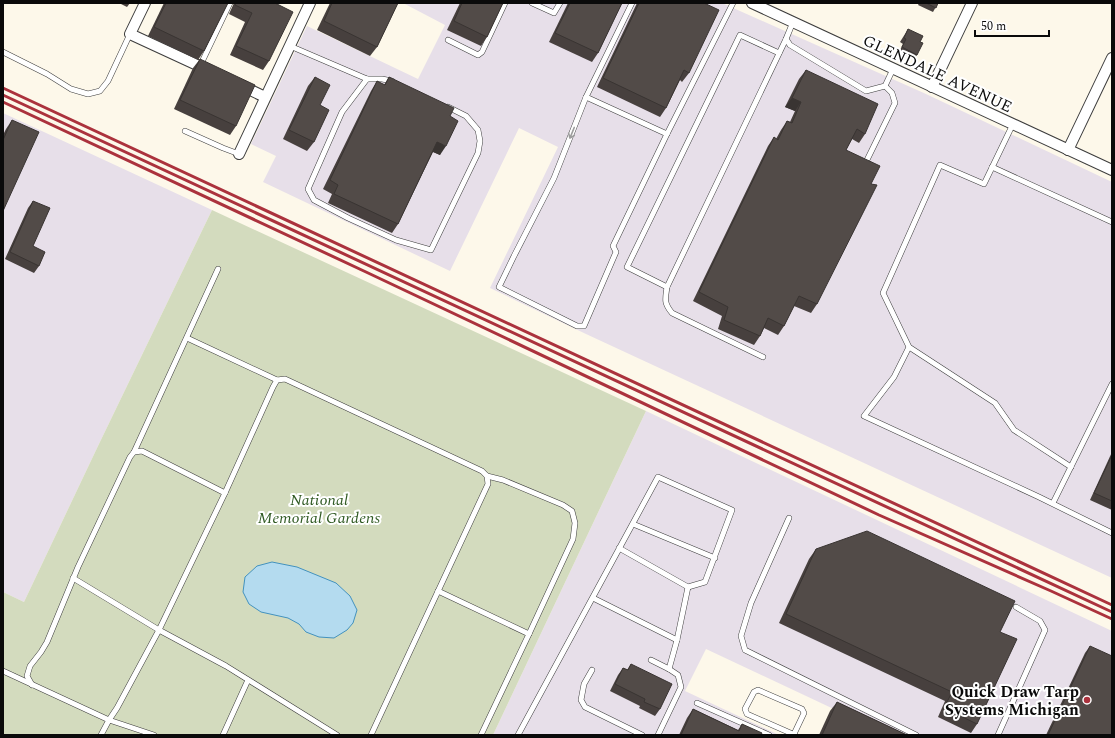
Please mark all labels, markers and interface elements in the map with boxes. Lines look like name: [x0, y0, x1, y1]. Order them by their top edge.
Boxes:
scale bar: [975, 12, 1049, 38]
text: 50 m: [981, 17, 1006, 36]
street label: GLENDALE AVENUE: [859, 29, 1016, 119]
one-way arrow: [568, 126, 575, 138]
park label: National Memorial Gardens: [258, 488, 381, 530]
place label: Quick Draw Tarp Systems Michigan: [945, 680, 1079, 722]
marker: Quick Draw Tarp Systems Michigan: [1082, 695, 1092, 705]

